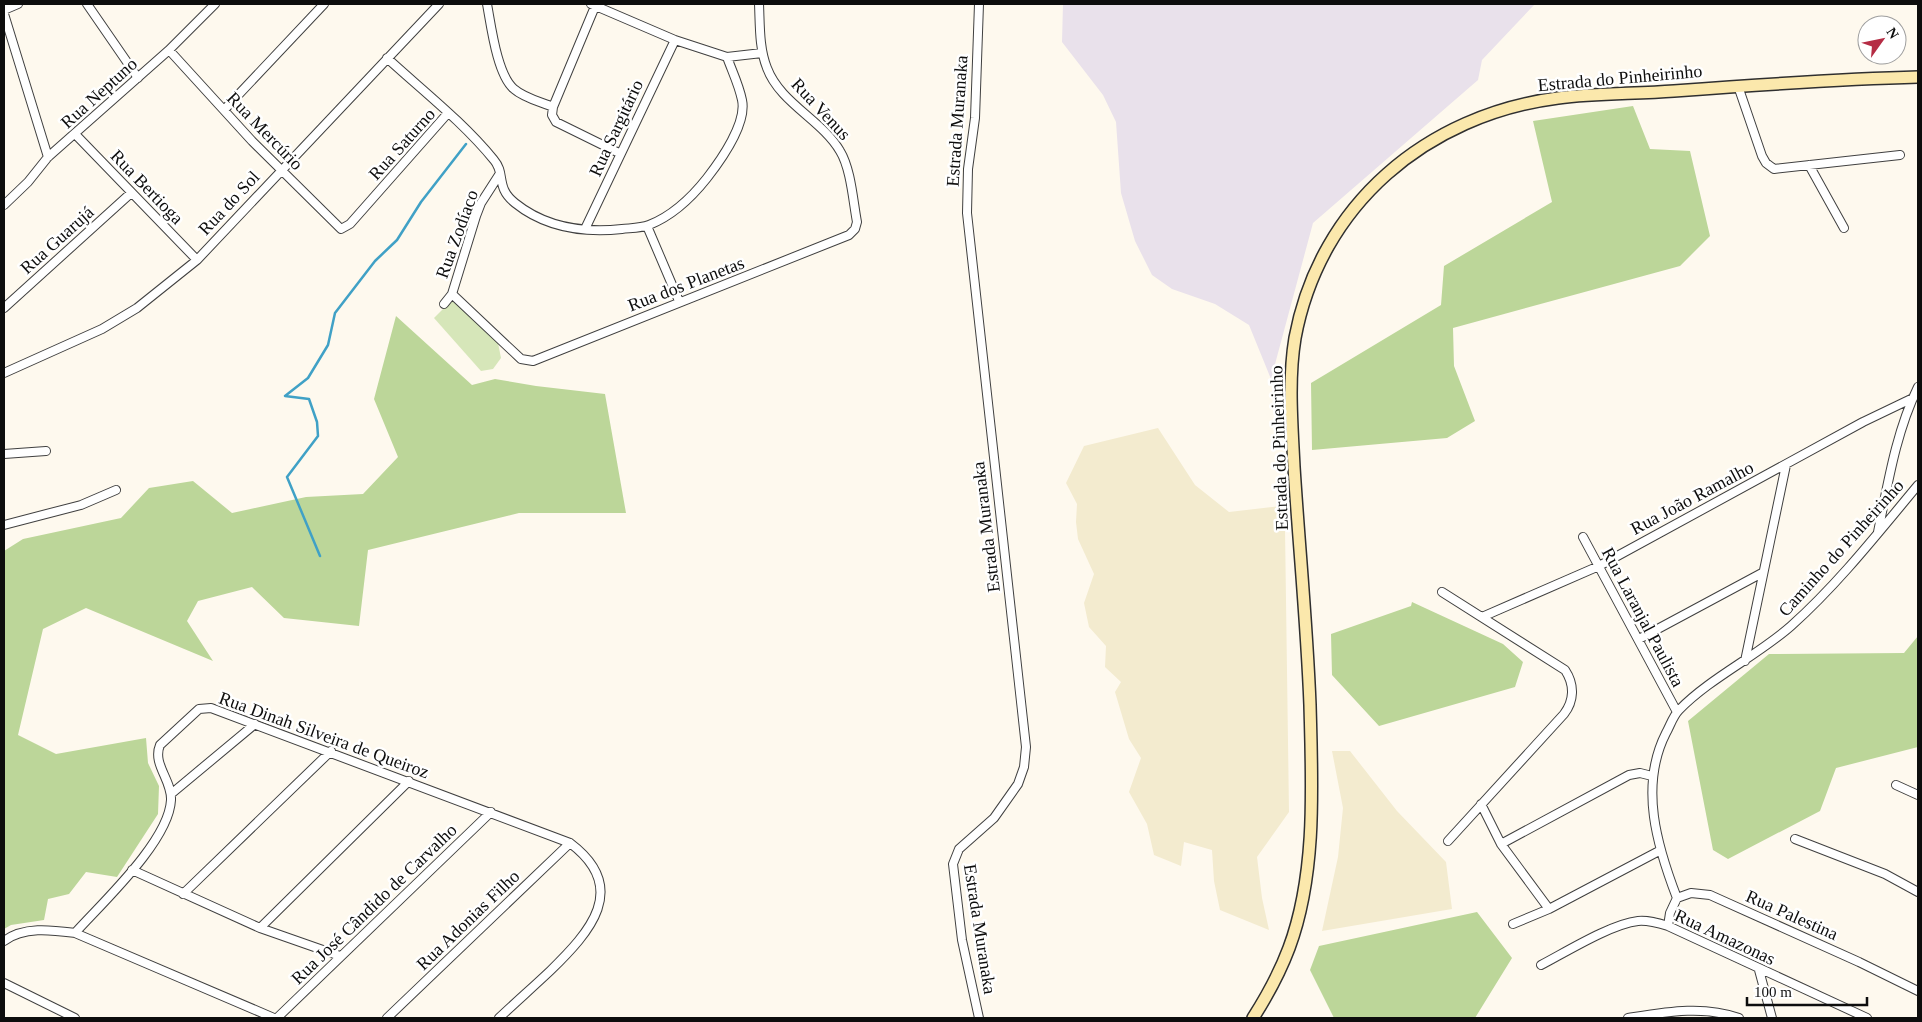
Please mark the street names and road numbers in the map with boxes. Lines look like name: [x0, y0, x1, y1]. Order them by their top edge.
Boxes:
street label: Rua Neptuno: [57, 54, 141, 132]
street label: Estrada Muranaka: [942, 55, 972, 187]
street label: Estrada do Pinheirinho: [1537, 61, 1703, 95]
street label: Rua Venus: [787, 74, 855, 144]
street label: Rua Sargitário: [585, 77, 647, 179]
street label: Rua Mercúrio: [223, 88, 307, 174]
street label: Rua Saturno: [365, 104, 439, 184]
street label: Rua Bertioga: [107, 146, 187, 228]
street label: Rua do Sol: [194, 167, 264, 239]
street label: Rua Zodíaco: [432, 187, 482, 281]
street label: Rua Guarujá: [16, 202, 98, 278]
street label: Rua dos Planetas: [625, 253, 747, 315]
street label: Estrada do Pinheirinho: [1266, 365, 1292, 531]
street label: Rua João Ramalho: [1627, 457, 1757, 539]
street label: Estrada Muranaka: [968, 461, 1004, 593]
street label: Caminho do Pinheirinho: [1774, 476, 1908, 620]
street label: Rua Laranjal Paulista: [1598, 544, 1688, 690]
street label: Rua Dinah Silveira de Queiroz: [216, 688, 432, 782]
street label: Rua José Cândido de Carvalho: [287, 820, 461, 988]
street label: Estrada Muranaka: [960, 863, 1000, 995]
street label: Rua Adonias Filho: [412, 866, 524, 974]
street label: Rua Palestina: [1743, 886, 1841, 944]
street label: Rua Amazonas: [1672, 905, 1778, 969]

